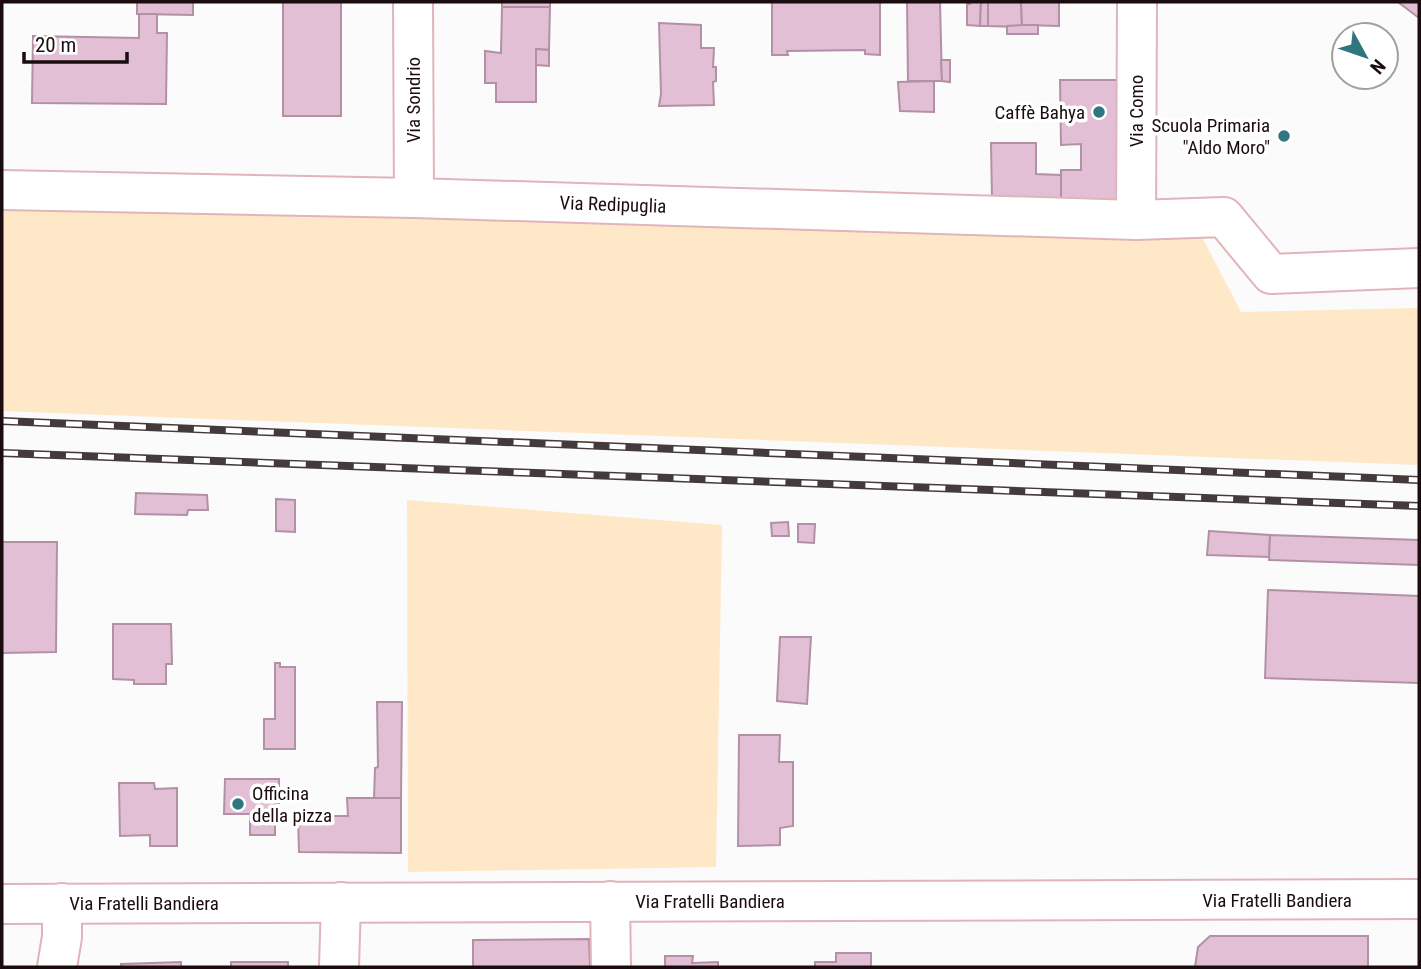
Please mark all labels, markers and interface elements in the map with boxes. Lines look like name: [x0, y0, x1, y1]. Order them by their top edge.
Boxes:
scale bar: [24, 21, 128, 65]
north arrow: [1330, 21, 1400, 91]
text: 20 m: [35, 33, 76, 57]
text: N: [1365, 55, 1390, 78]
street label: Via Sondrio: [402, 57, 425, 143]
street label: Via Como: [1125, 75, 1148, 147]
place label: Caffè Bahya: [995, 101, 1085, 124]
marker: Caffè Bahya: [1091, 104, 1107, 120]
place label: Scuola Primaria "Aldo Moro": [1151, 114, 1270, 159]
marker: Scuola Primaria "Aldo Moro": [1276, 128, 1292, 144]
street label: Via Redipuglia: [559, 191, 667, 218]
place label: Officina della pizza: [252, 782, 332, 827]
marker: Officina della pizza: [230, 796, 246, 812]
street label: Via Fratelli Bandiera: [1202, 889, 1352, 912]
street label: Via Fratelli Bandiera: [635, 890, 785, 913]
street label: Via Fratelli Bandiera: [69, 892, 219, 915]

